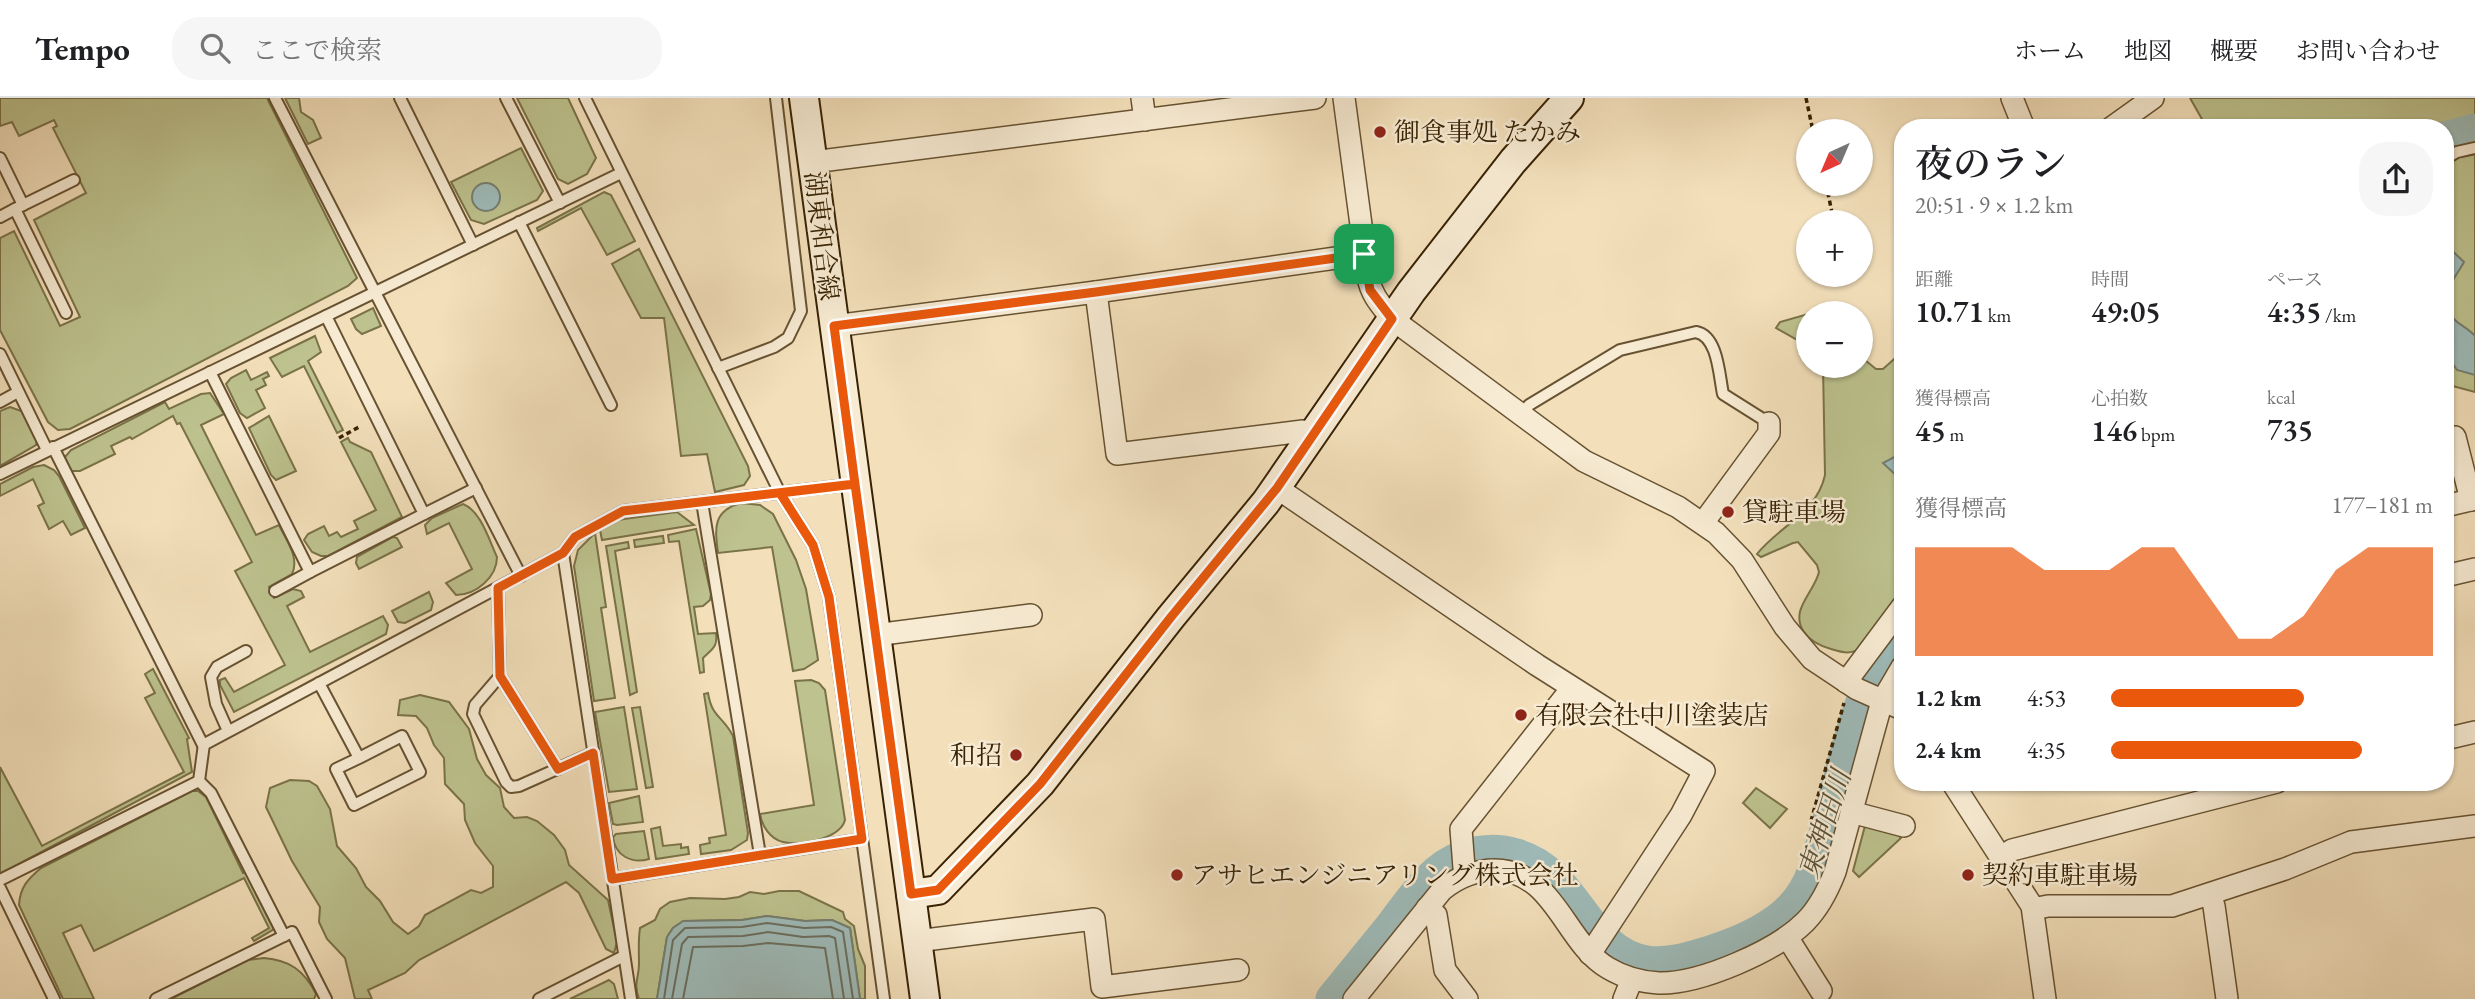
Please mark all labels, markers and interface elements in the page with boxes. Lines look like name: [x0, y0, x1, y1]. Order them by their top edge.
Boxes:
search box: [172, 17, 662, 80]
text: Tempo: [35, 27, 130, 70]
icon: search: [196, 29, 234, 67]
text: ここで検索: [252, 33, 382, 67]
text: ホーム: [2014, 35, 2086, 66]
text: 地図: [2124, 35, 2172, 66]
text: 概要: [2210, 35, 2258, 66]
text: お問い合わせ: [2296, 35, 2440, 66]
place label: 御食事処 たかみ: [1394, 115, 1581, 149]
north arrow: [1796, 119, 1872, 196]
map controls: [1796, 119, 1873, 378]
marker: 御食事処 たかみ: [1372, 124, 1388, 140]
text: 夜のラン: [1915, 139, 2067, 188]
button: share: [2359, 142, 2433, 216]
street label: 湖東和合線: [797, 169, 847, 303]
text: 20:51 · 9 × 1.2 km: [1915, 190, 2073, 220]
button: +: [1796, 210, 1873, 287]
pin: [1334, 224, 1394, 284]
icon: arrive: [1345, 235, 1383, 273]
text: 距離: [1915, 267, 1953, 292]
text: 時間: [2091, 267, 2129, 292]
text: ペース: [2267, 267, 2323, 292]
text: 10.71: [1915, 292, 1984, 331]
text: 49:05: [2091, 292, 2161, 331]
text: 4:35: [2267, 292, 2321, 331]
button: −: [1796, 301, 1873, 378]
text: km: [1984, 303, 2011, 328]
text: /km: [2321, 303, 2356, 328]
text: kcal: [2267, 385, 2296, 410]
text: 獲得標高: [1915, 386, 1991, 411]
text: 心拍数: [2091, 386, 2148, 411]
text: 735: [2267, 410, 2313, 449]
text: 45: [1915, 411, 1946, 450]
text: 146: [2091, 411, 2137, 450]
text: m: [1946, 422, 1964, 447]
text: bpm: [2137, 422, 2175, 447]
text: 177–181 m: [2332, 490, 2433, 520]
text: 獲得標高: [1915, 493, 2007, 523]
place label: 貸駐車場: [1742, 495, 1846, 529]
marker: 貸駐車場: [1720, 504, 1736, 520]
text: 1.2 km: [1915, 683, 1982, 713]
text: 4:53: [2027, 683, 2066, 713]
place label: 有限会社中川塗装店: [1535, 698, 1769, 732]
marker: 有限会社中川塗装店: [1513, 707, 1529, 723]
text: 2.4 km: [1915, 735, 1982, 765]
text: 4:35: [2027, 735, 2066, 765]
place label: 和招: [950, 738, 1002, 772]
marker: 和招: [1008, 747, 1024, 763]
water label: 東神田川: [1790, 762, 1859, 883]
place label: アサヒエンジニアリング株式会社: [1191, 858, 1579, 892]
place label: 契約車駐車場: [1982, 858, 2138, 892]
marker: アサヒエンジニアリング株式会社: [1169, 867, 1185, 883]
marker: 契約車駐車場: [1960, 867, 1976, 883]

